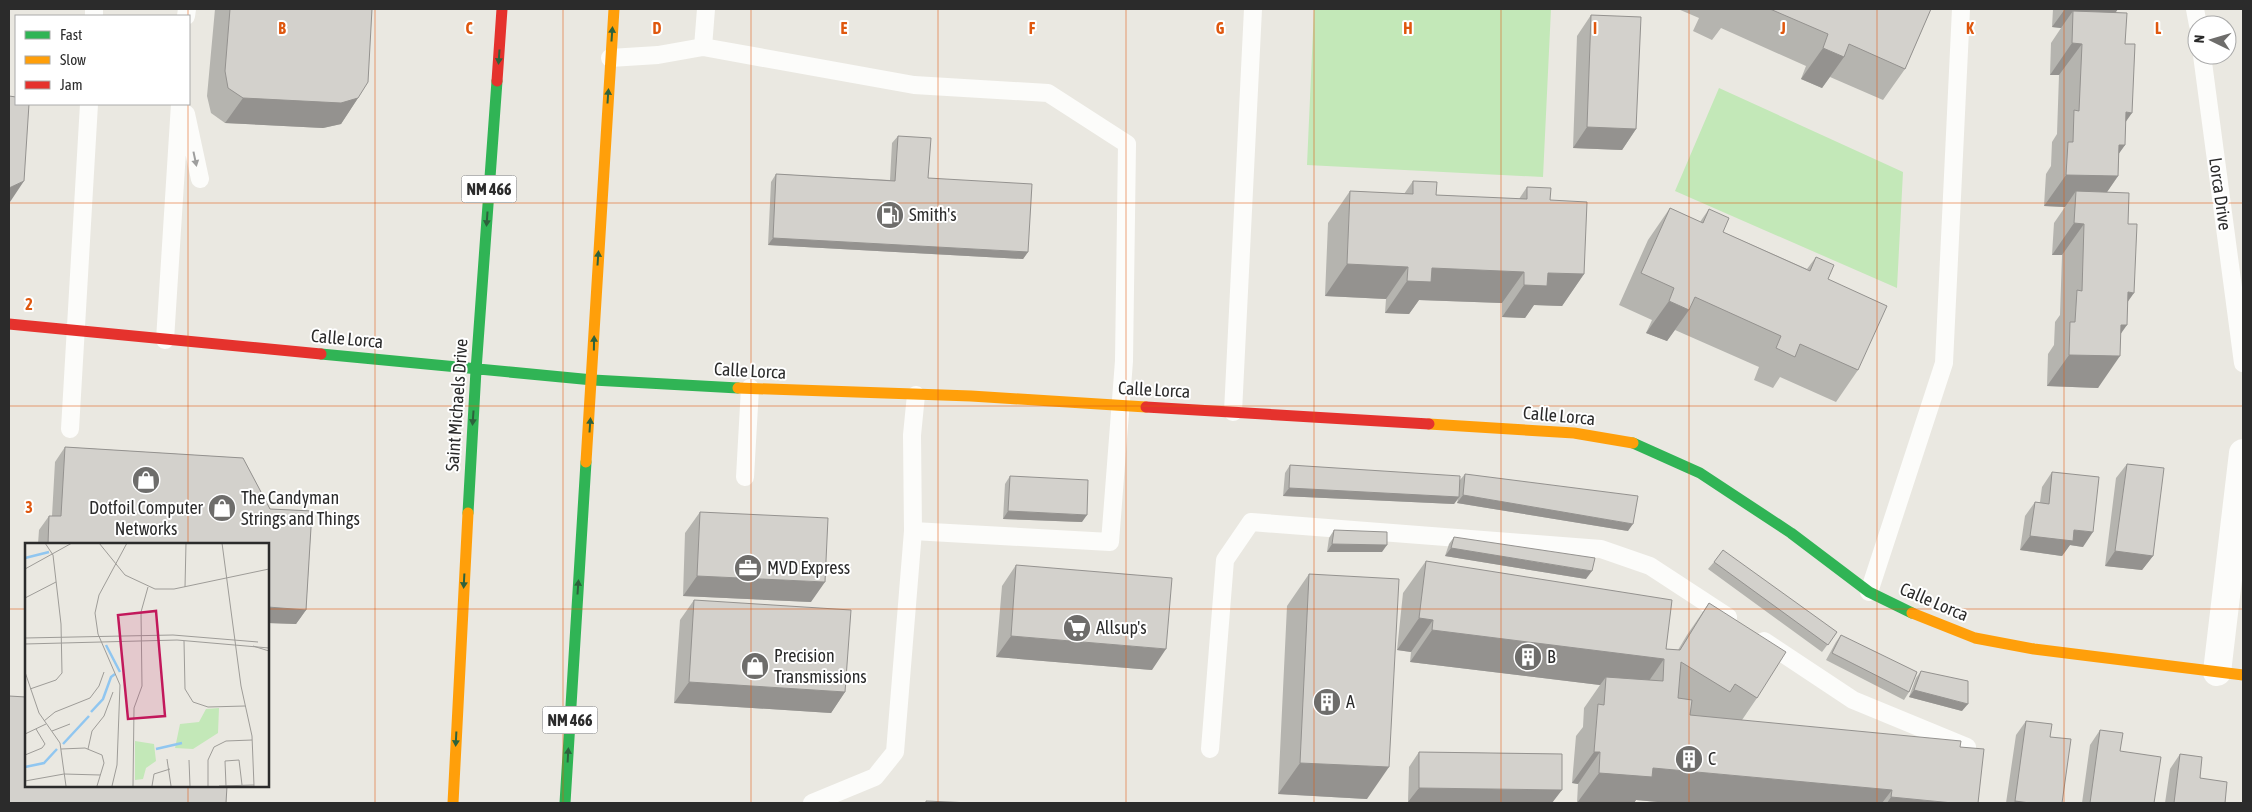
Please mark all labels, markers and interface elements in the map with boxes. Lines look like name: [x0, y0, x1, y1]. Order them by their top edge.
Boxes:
legend: [15, 15, 190, 105]
north arrow: [2187, 15, 2237, 65]
text: B: [278, 19, 286, 37]
text: C: [465, 19, 473, 37]
text: D: [653, 19, 662, 37]
text: E: [841, 19, 848, 37]
text: F: [1029, 19, 1036, 37]
text: G: [1216, 19, 1225, 37]
text: H: [1403, 19, 1413, 37]
text: I: [1593, 19, 1597, 37]
text: J: [1779, 19, 1786, 37]
text: K: [1966, 19, 1974, 37]
text: L: [2155, 19, 2162, 37]
one-way arrow: [609, 25, 617, 41]
text: Fast: [60, 26, 82, 43]
text: N: [2191, 34, 2207, 44]
one-way arrow: [494, 50, 502, 66]
text: Slow: [60, 51, 86, 68]
text: Jam: [60, 76, 83, 93]
one-way arrow: [604, 88, 612, 104]
one-way arrow: [191, 151, 199, 166]
street label: Lorca Drive: [2205, 156, 2236, 232]
road number: NM 466: [462, 175, 516, 202]
fuel station icon: Smith's: [875, 200, 905, 230]
place label: Smith's: [909, 204, 957, 225]
one-way arrow: [482, 212, 490, 228]
one-way arrow: [594, 250, 602, 266]
text: 2: [25, 295, 33, 313]
street label: Calle Lorca: [310, 325, 384, 352]
one-way arrow: [590, 335, 598, 351]
street label: Saint Michaels Drive: [441, 338, 472, 472]
street label: Calle Lorca: [713, 358, 787, 383]
street label: Calle Lorca: [1117, 377, 1191, 402]
street label: Calle Lorca: [1522, 402, 1596, 429]
one-way arrow: [468, 411, 476, 427]
one-way arrow: [586, 417, 594, 433]
shop icon: Dotfoil Computer Networks: [131, 465, 161, 495]
place label: The Candyman Strings and Things: [241, 487, 360, 529]
shop icon: The Candyman Strings and Things: [207, 493, 237, 523]
place label: Dotfoil Computer Networks: [89, 497, 204, 539]
text: 3: [25, 498, 33, 516]
inset map: [25, 543, 269, 787]
office icon: MVD Express: [733, 553, 763, 583]
place label: MVD Express: [767, 557, 850, 578]
one-way arrow: [460, 573, 468, 589]
street label: Calle Lorca: [1897, 578, 1972, 625]
one-way arrow: [575, 579, 583, 595]
supermarket icon: Allsup's: [1062, 613, 1092, 643]
place label: Allsup's: [1096, 617, 1147, 638]
building icon: B: [1513, 642, 1543, 672]
place label: Precision Transmissions: [774, 645, 867, 687]
place label: B: [1547, 646, 1556, 667]
shop icon: Precision Transmissions: [740, 651, 770, 681]
building icon: A: [1312, 687, 1342, 717]
place label: A: [1346, 691, 1355, 712]
road number: NM 466: [542, 706, 598, 734]
one-way arrow: [452, 731, 460, 747]
building icon: C: [1674, 744, 1704, 774]
one-way arrow: [565, 746, 573, 762]
place label: C: [1708, 748, 1716, 769]

